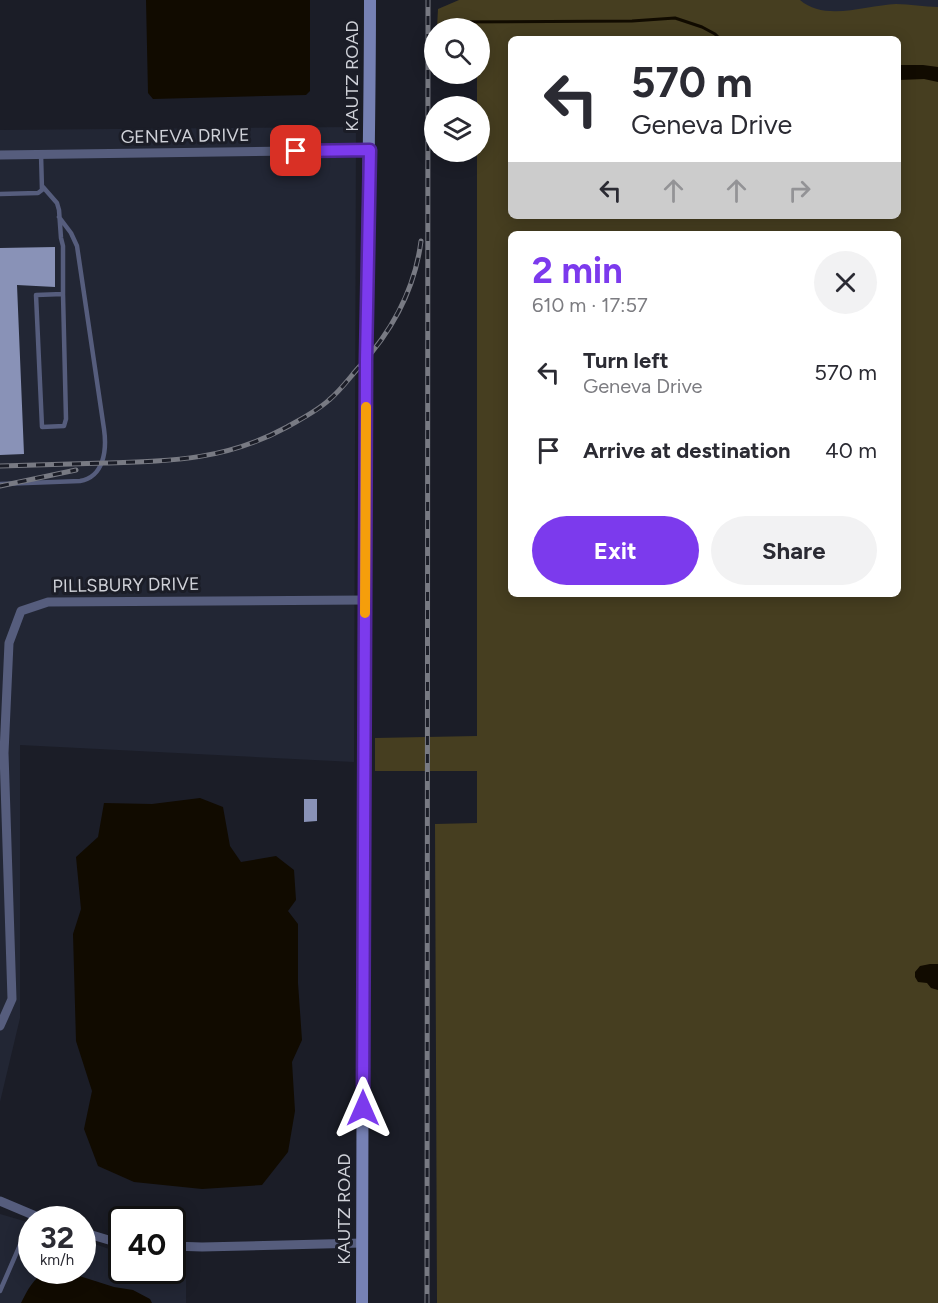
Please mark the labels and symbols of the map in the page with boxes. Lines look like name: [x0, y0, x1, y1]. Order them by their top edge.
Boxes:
street label: KAUTZ ROAD: [341, 20, 363, 132]
street label: GENEVA DRIVE: [120, 124, 250, 148]
pin: [270, 125, 321, 176]
street label: PILLSBURY DRIVE: [52, 573, 200, 597]
position arrow: [331, 1076, 395, 1140]
street label: KAUTZ ROAD: [333, 1153, 355, 1265]
speed limit sign: 40: [108, 1206, 186, 1284]

